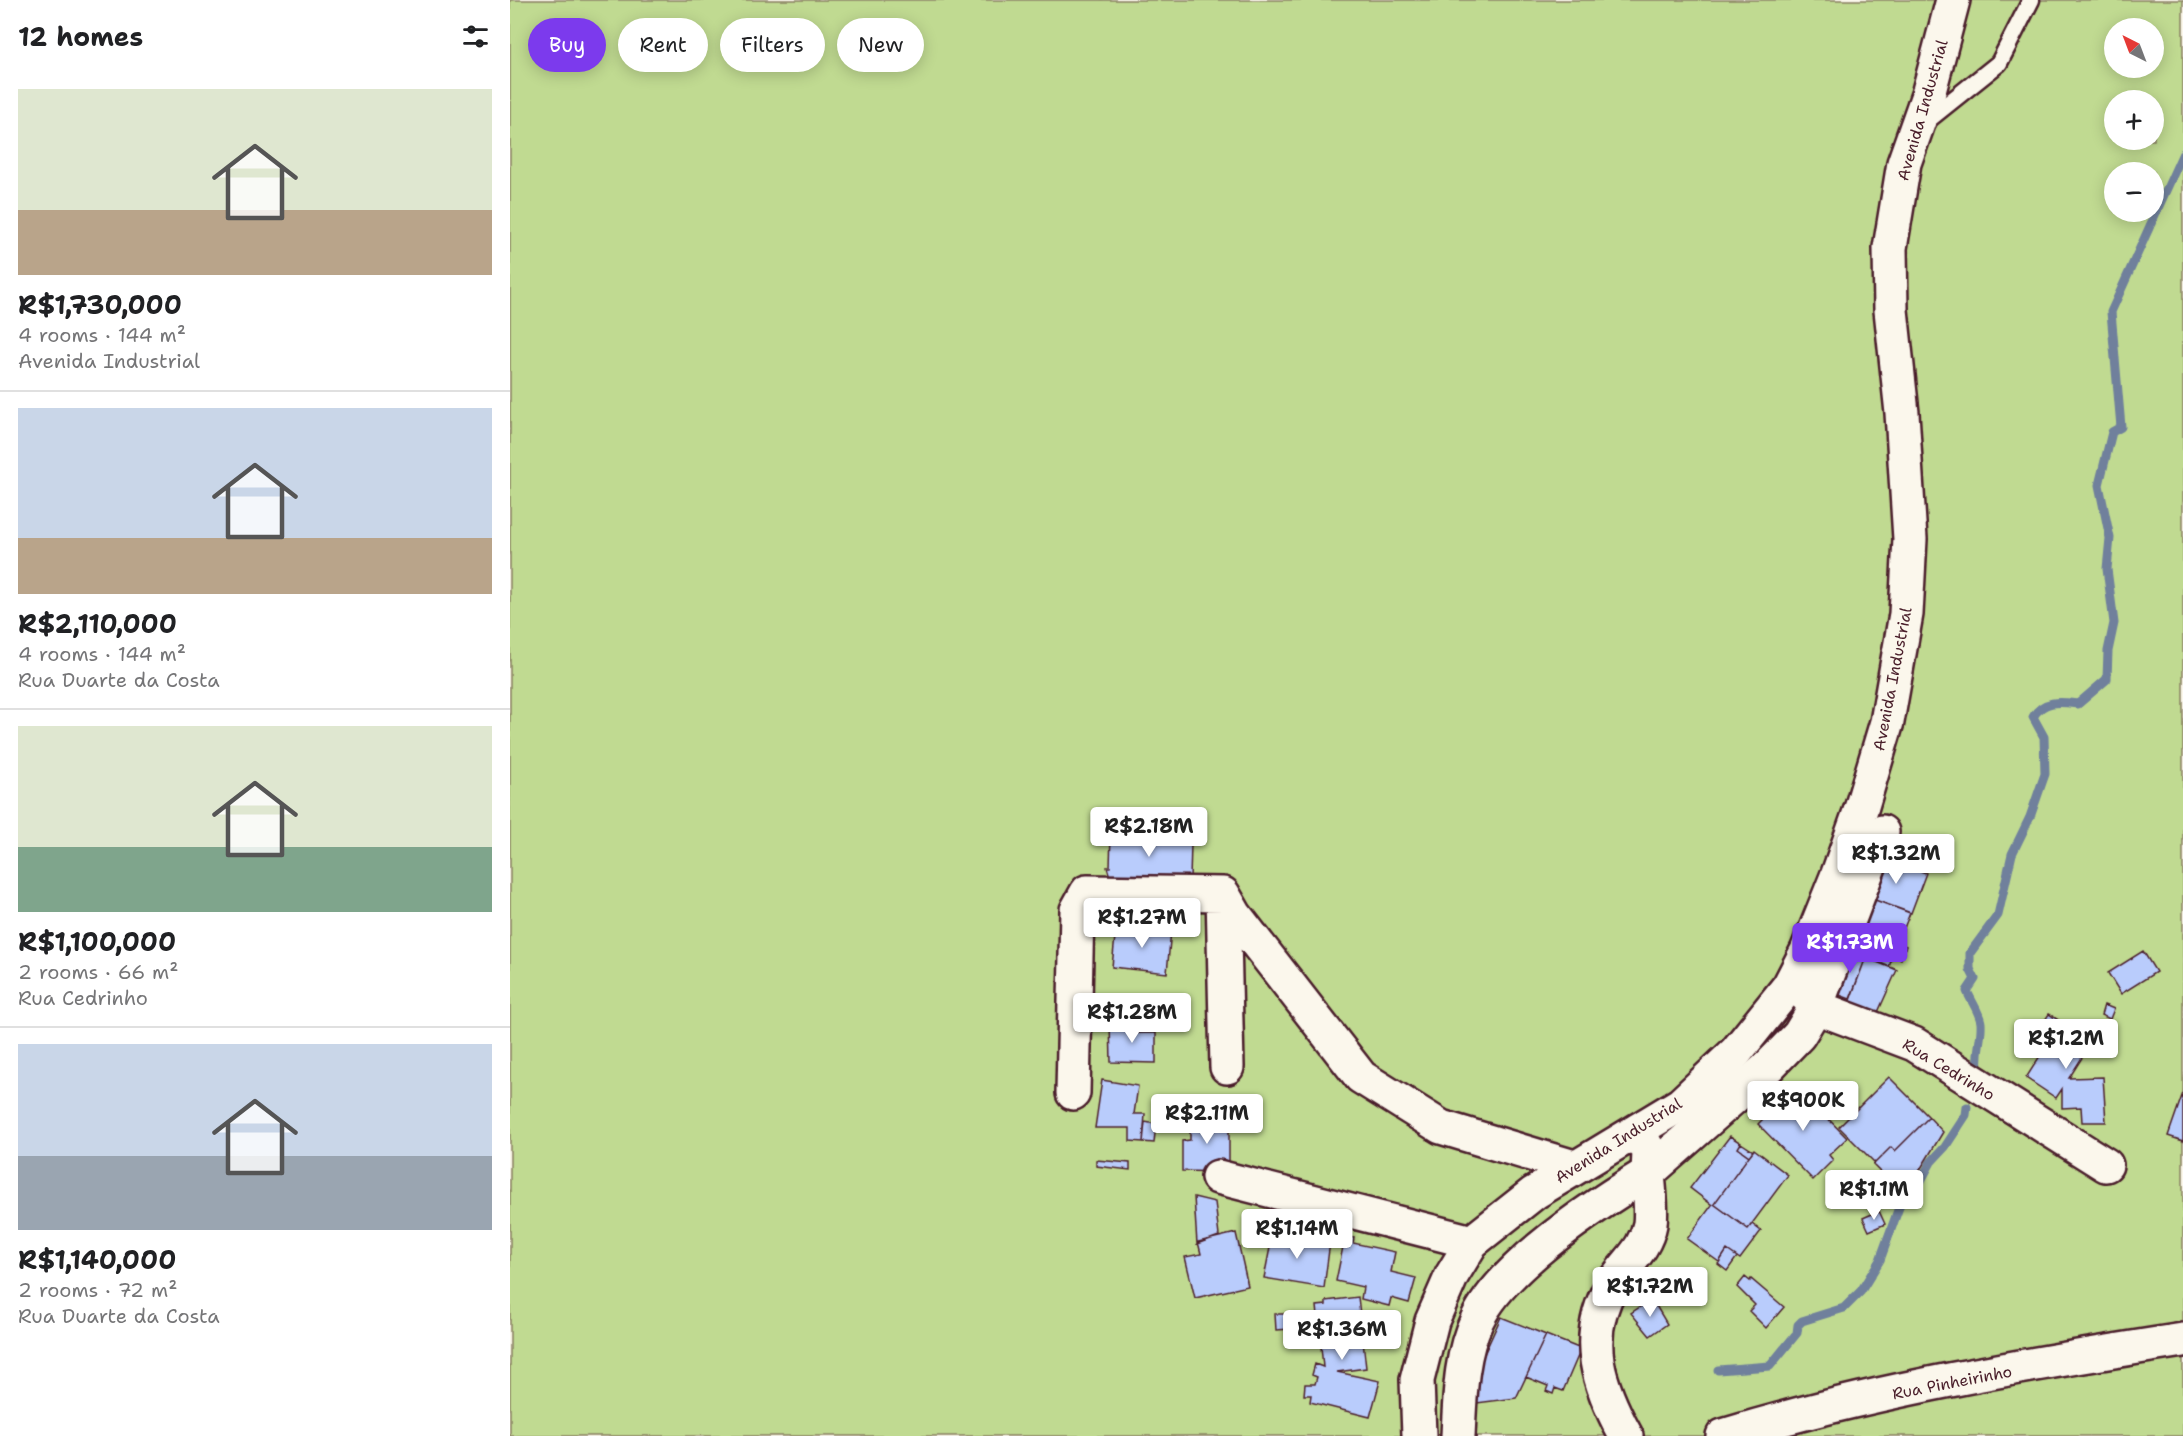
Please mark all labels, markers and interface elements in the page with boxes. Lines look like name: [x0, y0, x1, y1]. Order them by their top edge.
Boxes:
chip: Buy: [528, 18, 606, 72]
chip: Rent: [618, 18, 708, 72]
chip: Filters: [720, 18, 825, 72]
chip: New: [837, 18, 924, 72]
north arrow: [2104, 18, 2164, 78]
map controls: [2104, 18, 2164, 222]
text: 12 homes: [18, 19, 143, 54]
icon: filters: [459, 20, 492, 53]
street label: Avenida Industrial: [1892, 37, 1953, 183]
button: +: [2104, 90, 2164, 150]
icon: home: [201, 128, 309, 236]
button: −: [2104, 162, 2164, 222]
text: R$1,730,000: [18, 287, 182, 322]
text: 4 rooms · 144 m²: [18, 322, 186, 348]
text: Avenida Industrial: [18, 348, 200, 374]
icon: home: [201, 447, 309, 555]
street label: Avenida Industrial: [1868, 605, 1917, 753]
text: R$2,110,000: [18, 606, 177, 641]
text: 4 rooms · 144 m²: [18, 641, 186, 667]
text: Rua Duarte da Costa: [18, 667, 220, 693]
icon: home: [201, 765, 309, 873]
pin: R$2.18M: [1094, 807, 1204, 858]
text: R$2.18M: [1104, 813, 1194, 839]
pin: R$1.32M: [1841, 834, 1951, 885]
text: R$1.32M: [1851, 840, 1941, 866]
pin: R$1.27M: [1087, 898, 1197, 949]
text: R$1.27M: [1097, 904, 1187, 930]
pin: R$1.73M: [1795, 923, 1905, 974]
text: R$1,100,000: [18, 924, 176, 959]
text: R$1.73M: [1806, 929, 1894, 955]
text: 2 rooms · 66 m²: [18, 959, 179, 985]
text: Rua Cedrinho: [18, 985, 148, 1011]
pin: R$1.28M: [1077, 993, 1187, 1044]
text: R$1.28M: [1087, 999, 1177, 1025]
pin: R$1.2M: [2017, 1019, 2115, 1070]
text: R$1.2M: [2028, 1025, 2104, 1051]
street label: Rua Cedrinho: [1899, 1034, 1999, 1105]
pin: R$900K: [1754, 1081, 1852, 1132]
icon: home: [201, 1083, 309, 1191]
text: R$900K: [1761, 1087, 1845, 1113]
street label: Avenida Industrial: [1551, 1093, 1686, 1188]
pin: R$2.11M: [1152, 1094, 1262, 1145]
text: R$2.11M: [1165, 1100, 1249, 1126]
pin: R$1.1M: [1825, 1170, 1923, 1221]
text: R$1.1M: [1839, 1176, 1909, 1202]
pin: R$1.14M: [1242, 1209, 1352, 1260]
text: R$1.14M: [1255, 1215, 1339, 1241]
text: R$1,140,000: [18, 1242, 176, 1277]
pin: R$1.72M: [1595, 1267, 1705, 1318]
text: R$1.72M: [1607, 1273, 1693, 1299]
text: 2 rooms · 72 m²: [18, 1277, 177, 1303]
text: Rua Duarte da Costa: [18, 1303, 220, 1329]
pin: R$1.36M: [1287, 1310, 1397, 1361]
text: R$1.36M: [1297, 1316, 1387, 1342]
street label: Rua Pinheirinho: [1890, 1361, 2014, 1404]

